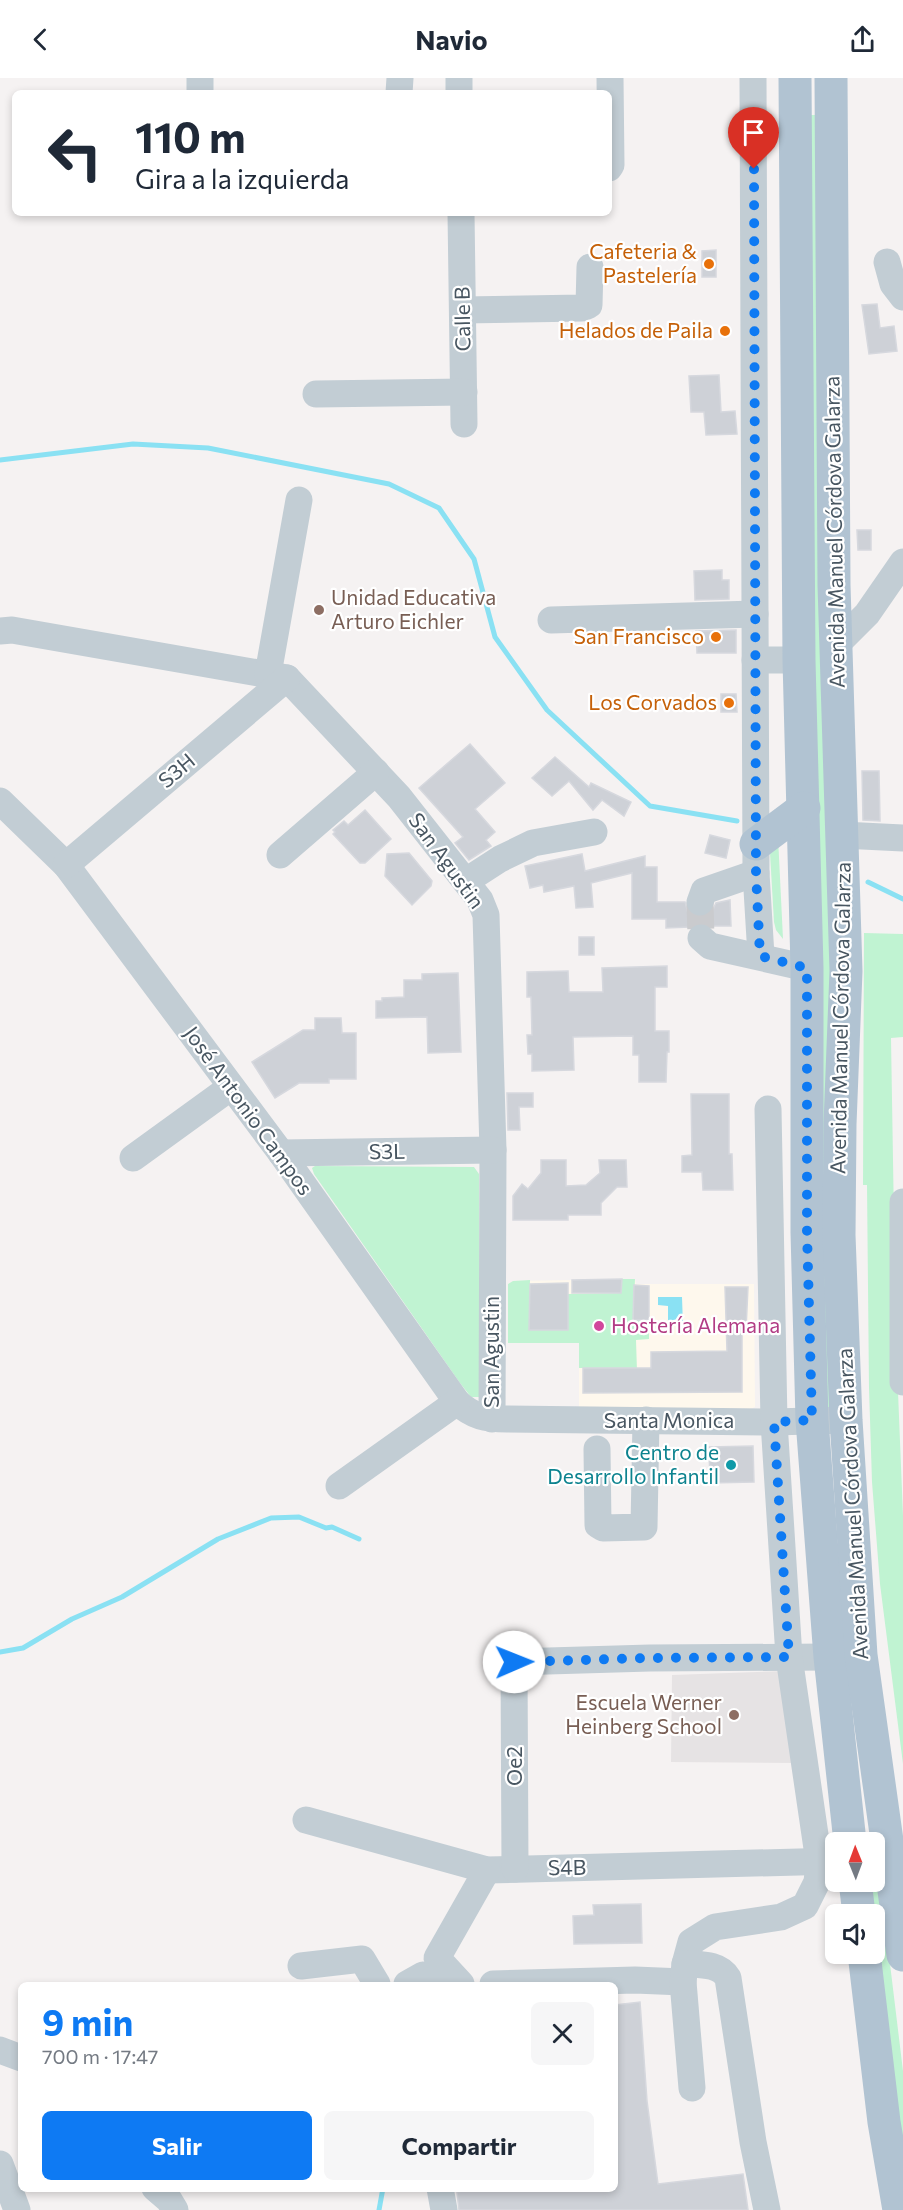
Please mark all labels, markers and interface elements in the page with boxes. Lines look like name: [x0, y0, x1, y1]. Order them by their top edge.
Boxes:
icon: back: [24, 23, 57, 56]
text: Navio: [415, 23, 488, 56]
icon: share: [846, 23, 879, 56]
pin: [728, 107, 779, 169]
text: 110 m: [135, 110, 246, 162]
icon: left: [36, 114, 114, 192]
icon: arrive: [737, 116, 770, 149]
text: Gira a la izquierda: [135, 162, 349, 195]
place label: Cafeteria & Pastelería: [589, 238, 698, 287]
marker: Cafeteria & Pastelería: [702, 257, 716, 271]
street label: Calle B: [448, 286, 475, 352]
place label: Helados de Paila: [559, 317, 713, 342]
marker: Helados de Paila: [718, 324, 732, 338]
street label: Avenida Manuel Córdova Galarza: [818, 376, 849, 688]
place label: Unidad Educativa Arturo Eichler: [331, 584, 496, 633]
marker: Unidad Educativa Arturo Eichler: [312, 603, 326, 617]
place label: San Francisco: [573, 623, 704, 648]
marker: San Francisco: [709, 630, 723, 644]
place label: Los Corvados: [588, 689, 717, 714]
marker: Los Corvados: [722, 696, 736, 710]
street label: S3H: [153, 747, 199, 792]
street label: San Agustin: [404, 807, 490, 913]
street label: Avenida Manuel Córdova Galarza: [824, 862, 855, 1174]
street label: José Antonio Campos: [180, 1021, 319, 1199]
street label: S3L: [369, 1138, 405, 1163]
street label: San Agustin: [478, 1296, 503, 1408]
place label: Hostería Alemana: [611, 1312, 780, 1337]
marker: Hostería Alemana: [592, 1319, 606, 1333]
street label: Avenida Manuel Córdova Galarza: [831, 1348, 872, 1661]
street label: Santa Monica: [604, 1407, 734, 1432]
place label: Centro de Desarrollo Infantil: [547, 1439, 719, 1488]
marker: Centro de Desarrollo Infantil: [724, 1458, 738, 1472]
position arrow: [482, 1630, 546, 1694]
place label: Escuela Werner Heinberg School: [565, 1689, 722, 1738]
marker: Escuela Werner Heinberg School: [727, 1708, 741, 1722]
street label: Oe2: [501, 1746, 526, 1786]
north arrow: [825, 1832, 885, 1892]
map controls: [825, 1832, 885, 1964]
street label: S4B: [548, 1854, 586, 1879]
button: sound: [825, 1904, 885, 1964]
text: 9 min: [42, 1999, 133, 2043]
button: close: [531, 2002, 594, 2065]
text: 700 m · 17:47: [42, 2044, 158, 2068]
button: Salir: [42, 2111, 312, 2180]
button: Compartir: [324, 2111, 594, 2180]

